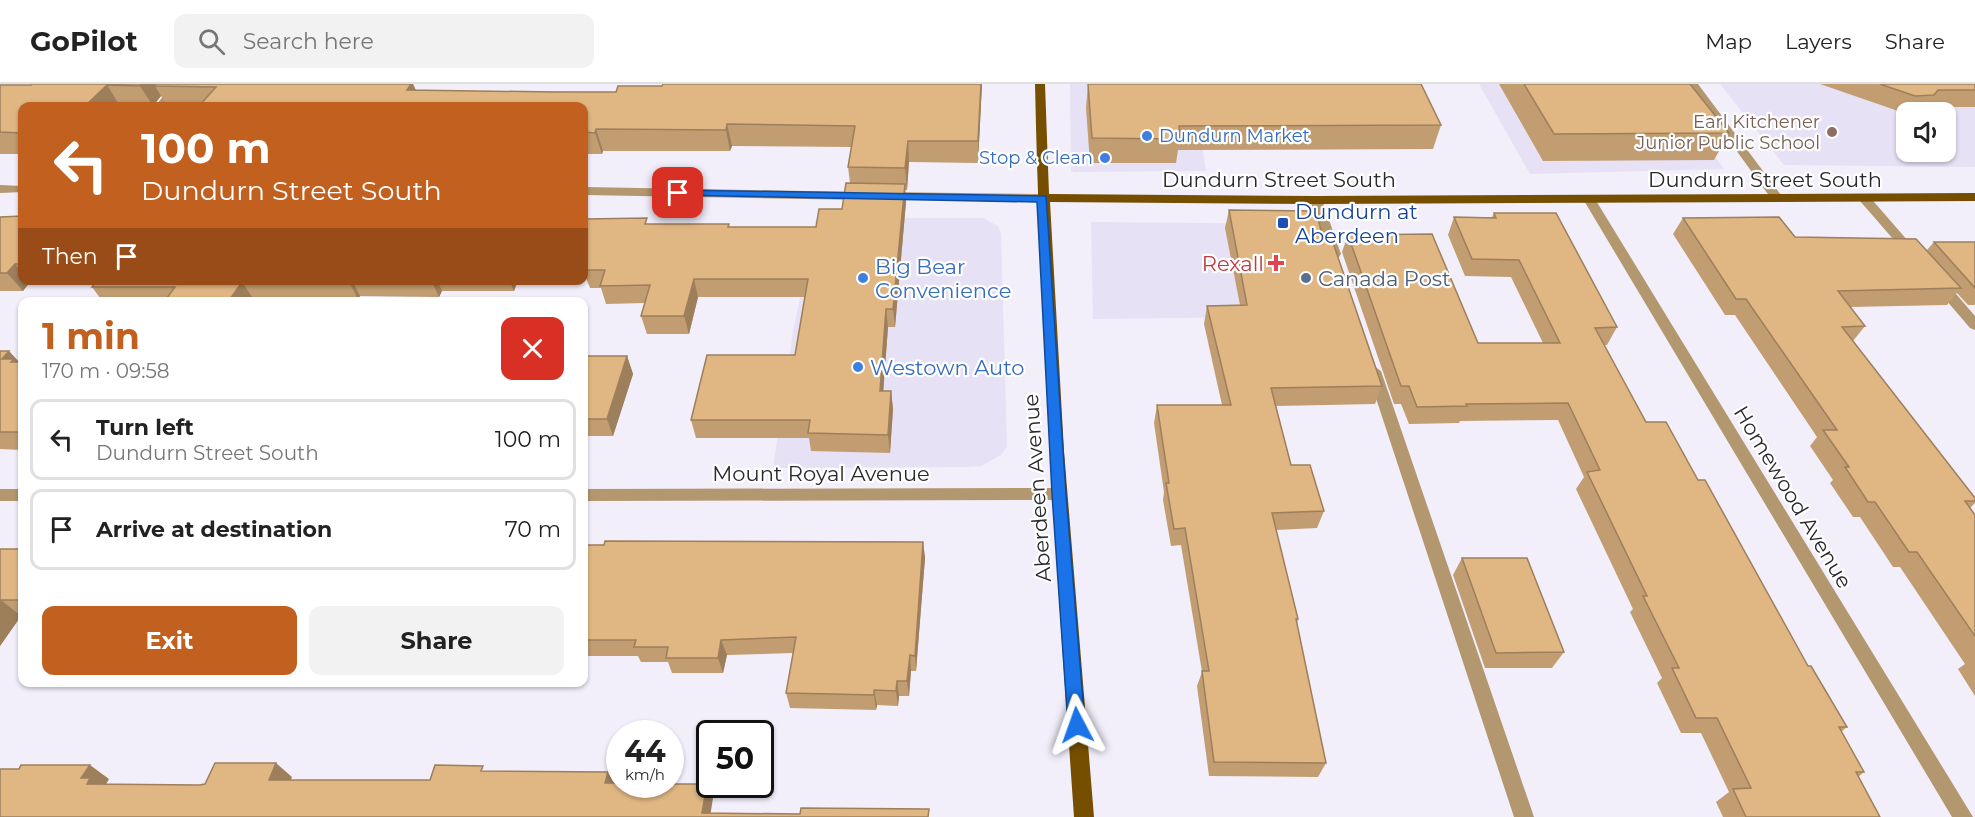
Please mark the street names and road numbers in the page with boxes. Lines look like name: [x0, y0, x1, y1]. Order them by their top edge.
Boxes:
street label: Dundurn Street South: [1162, 167, 1396, 192]
street label: Dundurn Street South: [1648, 167, 1882, 192]
street label: Aberdeen Avenue: [1018, 393, 1056, 583]
street label: Homewood Avenue: [1729, 401, 1857, 593]
street label: Mount Royal Avenue: [712, 461, 930, 486]

